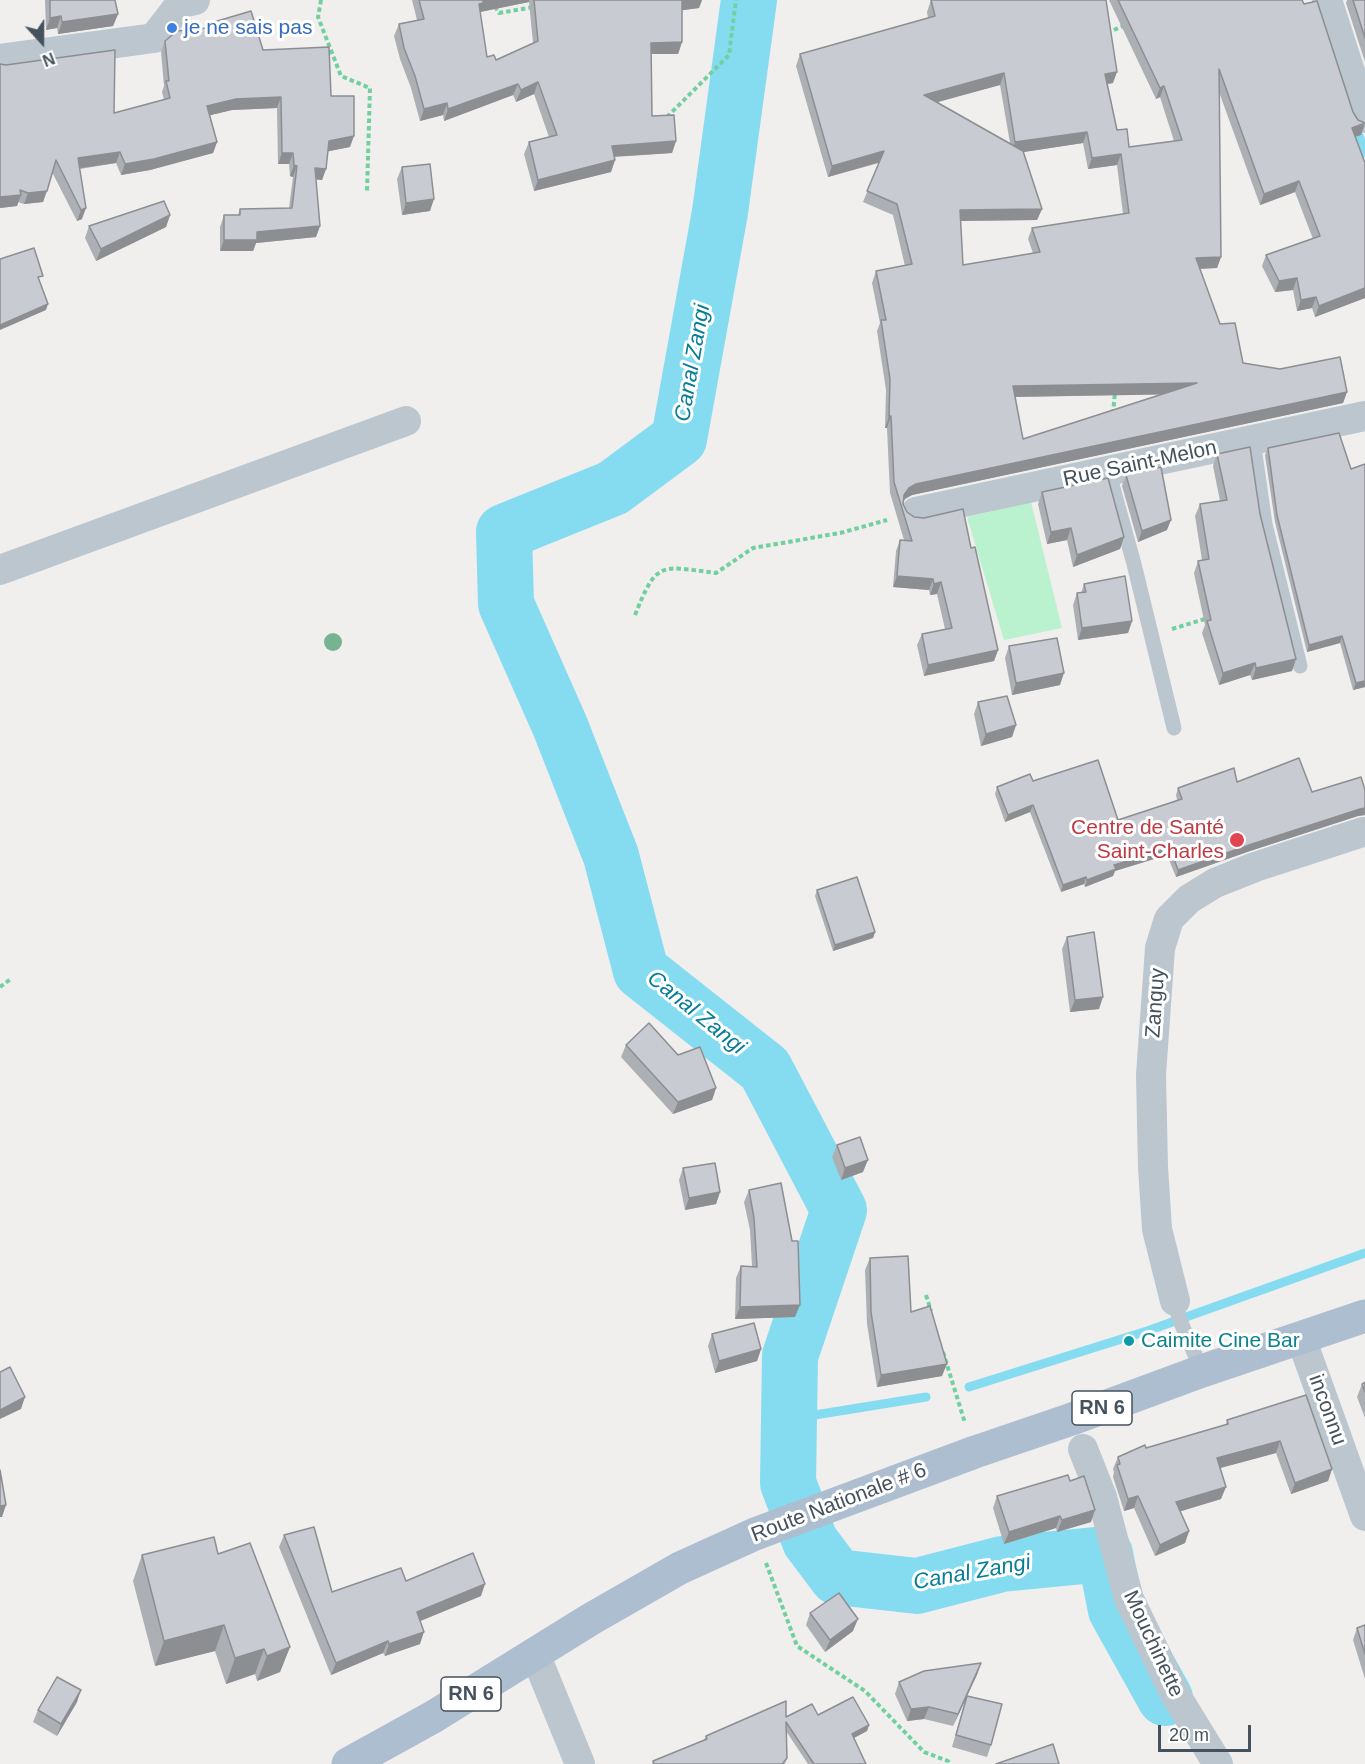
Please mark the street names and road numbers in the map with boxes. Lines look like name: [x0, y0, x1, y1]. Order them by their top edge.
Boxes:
street label: Rue Saint-Melon: [1061, 435, 1219, 493]
street label: Zanguy: [1141, 967, 1171, 1039]
street label: inconnu: [1303, 1371, 1351, 1449]
road number: RN 6: [1072, 1391, 1132, 1425]
street label: Route Nationale # 6: [748, 1458, 930, 1548]
street label: Mouchinette: [1117, 1587, 1189, 1701]
road number: RN 6: [441, 1677, 501, 1711]

